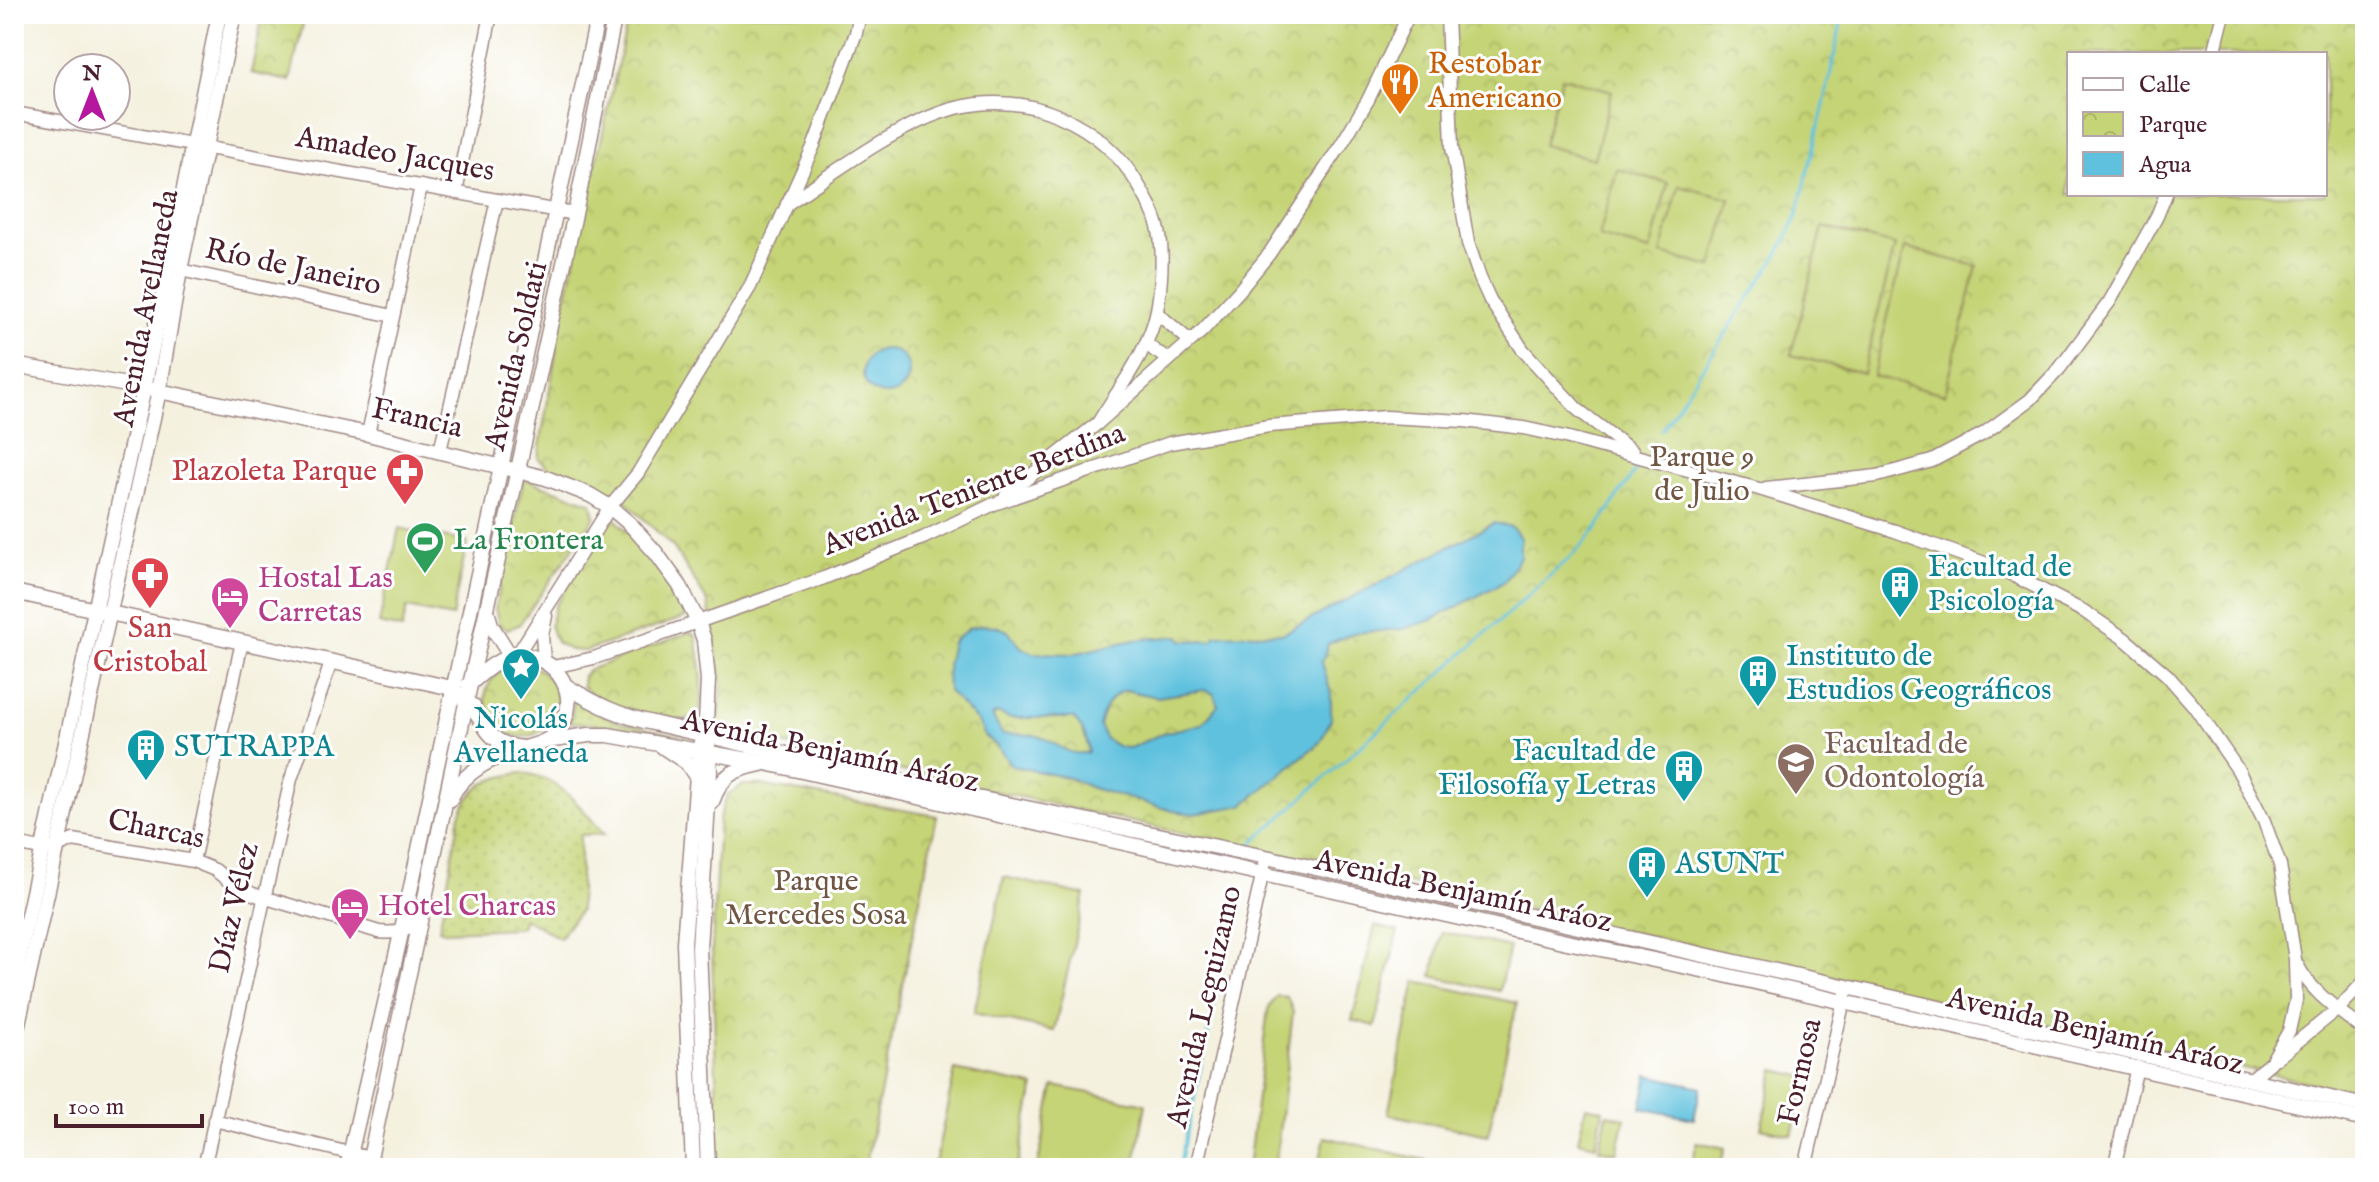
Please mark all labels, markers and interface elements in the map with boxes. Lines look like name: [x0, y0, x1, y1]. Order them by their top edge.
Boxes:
place label: Restobar Americano: [1427, 46, 1562, 118]
north arrow: [52, 52, 132, 132]
legend: [2067, 52, 2327, 196]
text: N: [81, 60, 102, 88]
restaurant icon: Restobar Americano: [1379, 61, 1421, 116]
text: Calle: [2139, 70, 2191, 101]
text: Parque: [2139, 110, 2207, 141]
street label: Amadeo Jacques: [292, 119, 497, 191]
text: Agua: [2138, 150, 2192, 181]
street label: Avenida Avellaneda: [105, 186, 189, 431]
street label: Río de Janeiro: [202, 231, 384, 305]
street label: Avenida Soldati: [477, 258, 557, 455]
street label: Francia: [368, 390, 466, 448]
street label: Avenida Teniente Berdina: [817, 415, 1131, 566]
park label: Parque 9 de Julio: [1650, 439, 1754, 511]
pharmacy icon: Plazoleta Parque: [384, 451, 426, 506]
place label: Plazoleta Parque: [172, 453, 377, 491]
sports icon: La Frontera: [404, 520, 446, 575]
place label: La Frontera: [453, 522, 604, 560]
place label: Facultad de Psicología: [1928, 549, 2072, 621]
pharmacy icon: San Cristobal: [129, 555, 171, 610]
place label: Hostal Las Carretas: [258, 560, 393, 632]
building icon: Facultad de Psicología: [1879, 564, 1921, 619]
hotel icon: Hostal Las Carretas: [209, 575, 251, 630]
place label: San Cristobal: [93, 610, 208, 682]
place label: Instituto de Estudios Geográficos: [1786, 638, 2051, 710]
place icon: Nicolás Avellaneda: [500, 646, 542, 701]
building icon: Instituto de Estudios Geográficos: [1737, 653, 1779, 708]
place label: Nicolás Avellaneda: [453, 701, 588, 773]
street label: Avenida Benjamín Aráoz: [677, 702, 983, 802]
place label: Facultad de Odontología: [1824, 726, 1985, 798]
building icon: SUTRAPPA: [125, 727, 167, 782]
place label: SUTRAPPA: [174, 729, 335, 767]
place label: Facultad de Filosofía y Letras: [1438, 733, 1656, 805]
school or university icon: Facultad de Odontología: [1775, 741, 1817, 796]
building icon: Facultad de Filosofía y Letras: [1663, 748, 1705, 803]
street label: Charcas: [104, 801, 208, 859]
street label: Díaz Vélez: [202, 839, 269, 977]
street label: Avenida Benjamín Aráoz: [1310, 842, 1616, 942]
building icon: ASUNT: [1626, 844, 1668, 899]
place label: ASUNT: [1674, 846, 1784, 884]
park label: Parque Mercedes Sosa: [725, 863, 907, 935]
street label: Avenida Leguizamo: [1158, 882, 1251, 1133]
hotel icon: Hotel Charcas: [329, 886, 371, 941]
place label: Hotel Charcas: [378, 888, 556, 926]
street label: Avenida Benjamín Aráoz: [1942, 979, 2247, 1085]
street label: Formosa: [1770, 1015, 1832, 1129]
scale bar: [56, 1078, 202, 1128]
text: 100 m: [68, 1092, 124, 1123]

